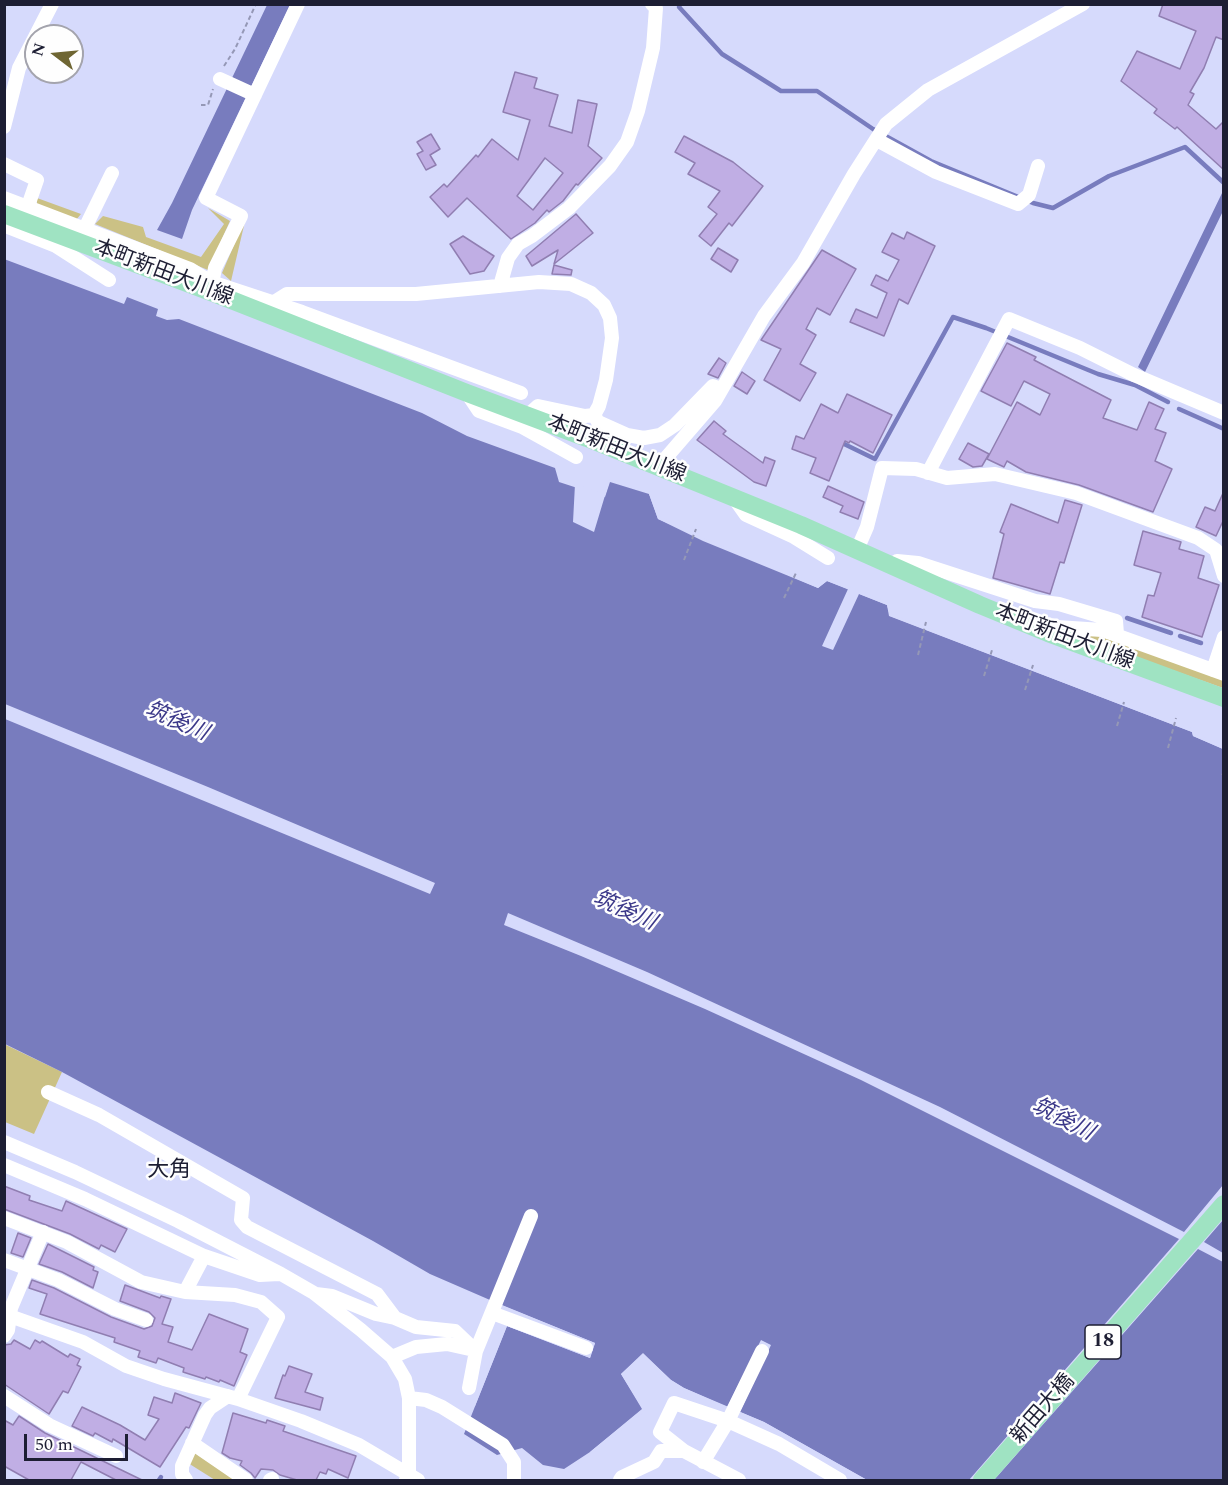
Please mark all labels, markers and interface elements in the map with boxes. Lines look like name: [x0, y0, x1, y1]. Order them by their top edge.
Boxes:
north arrow: [24, 24, 84, 84]
text: N: [25, 40, 52, 59]
street label: 本町新田大川線: [90, 236, 236, 312]
street label: 本町新田大川線: [543, 411, 689, 489]
street label: 本町新田大川線: [991, 600, 1137, 676]
water label: 筑後川: [140, 698, 212, 748]
water label: 筑後川: [588, 887, 660, 937]
water label: 筑後川: [1027, 1094, 1097, 1148]
district label: 大角: [147, 1159, 191, 1185]
road number: 18: [1085, 1325, 1121, 1359]
street label: 新田大橋: [1007, 1370, 1081, 1450]
scale bar: [27, 1422, 130, 1460]
text: 50 m: [35, 1431, 73, 1458]

